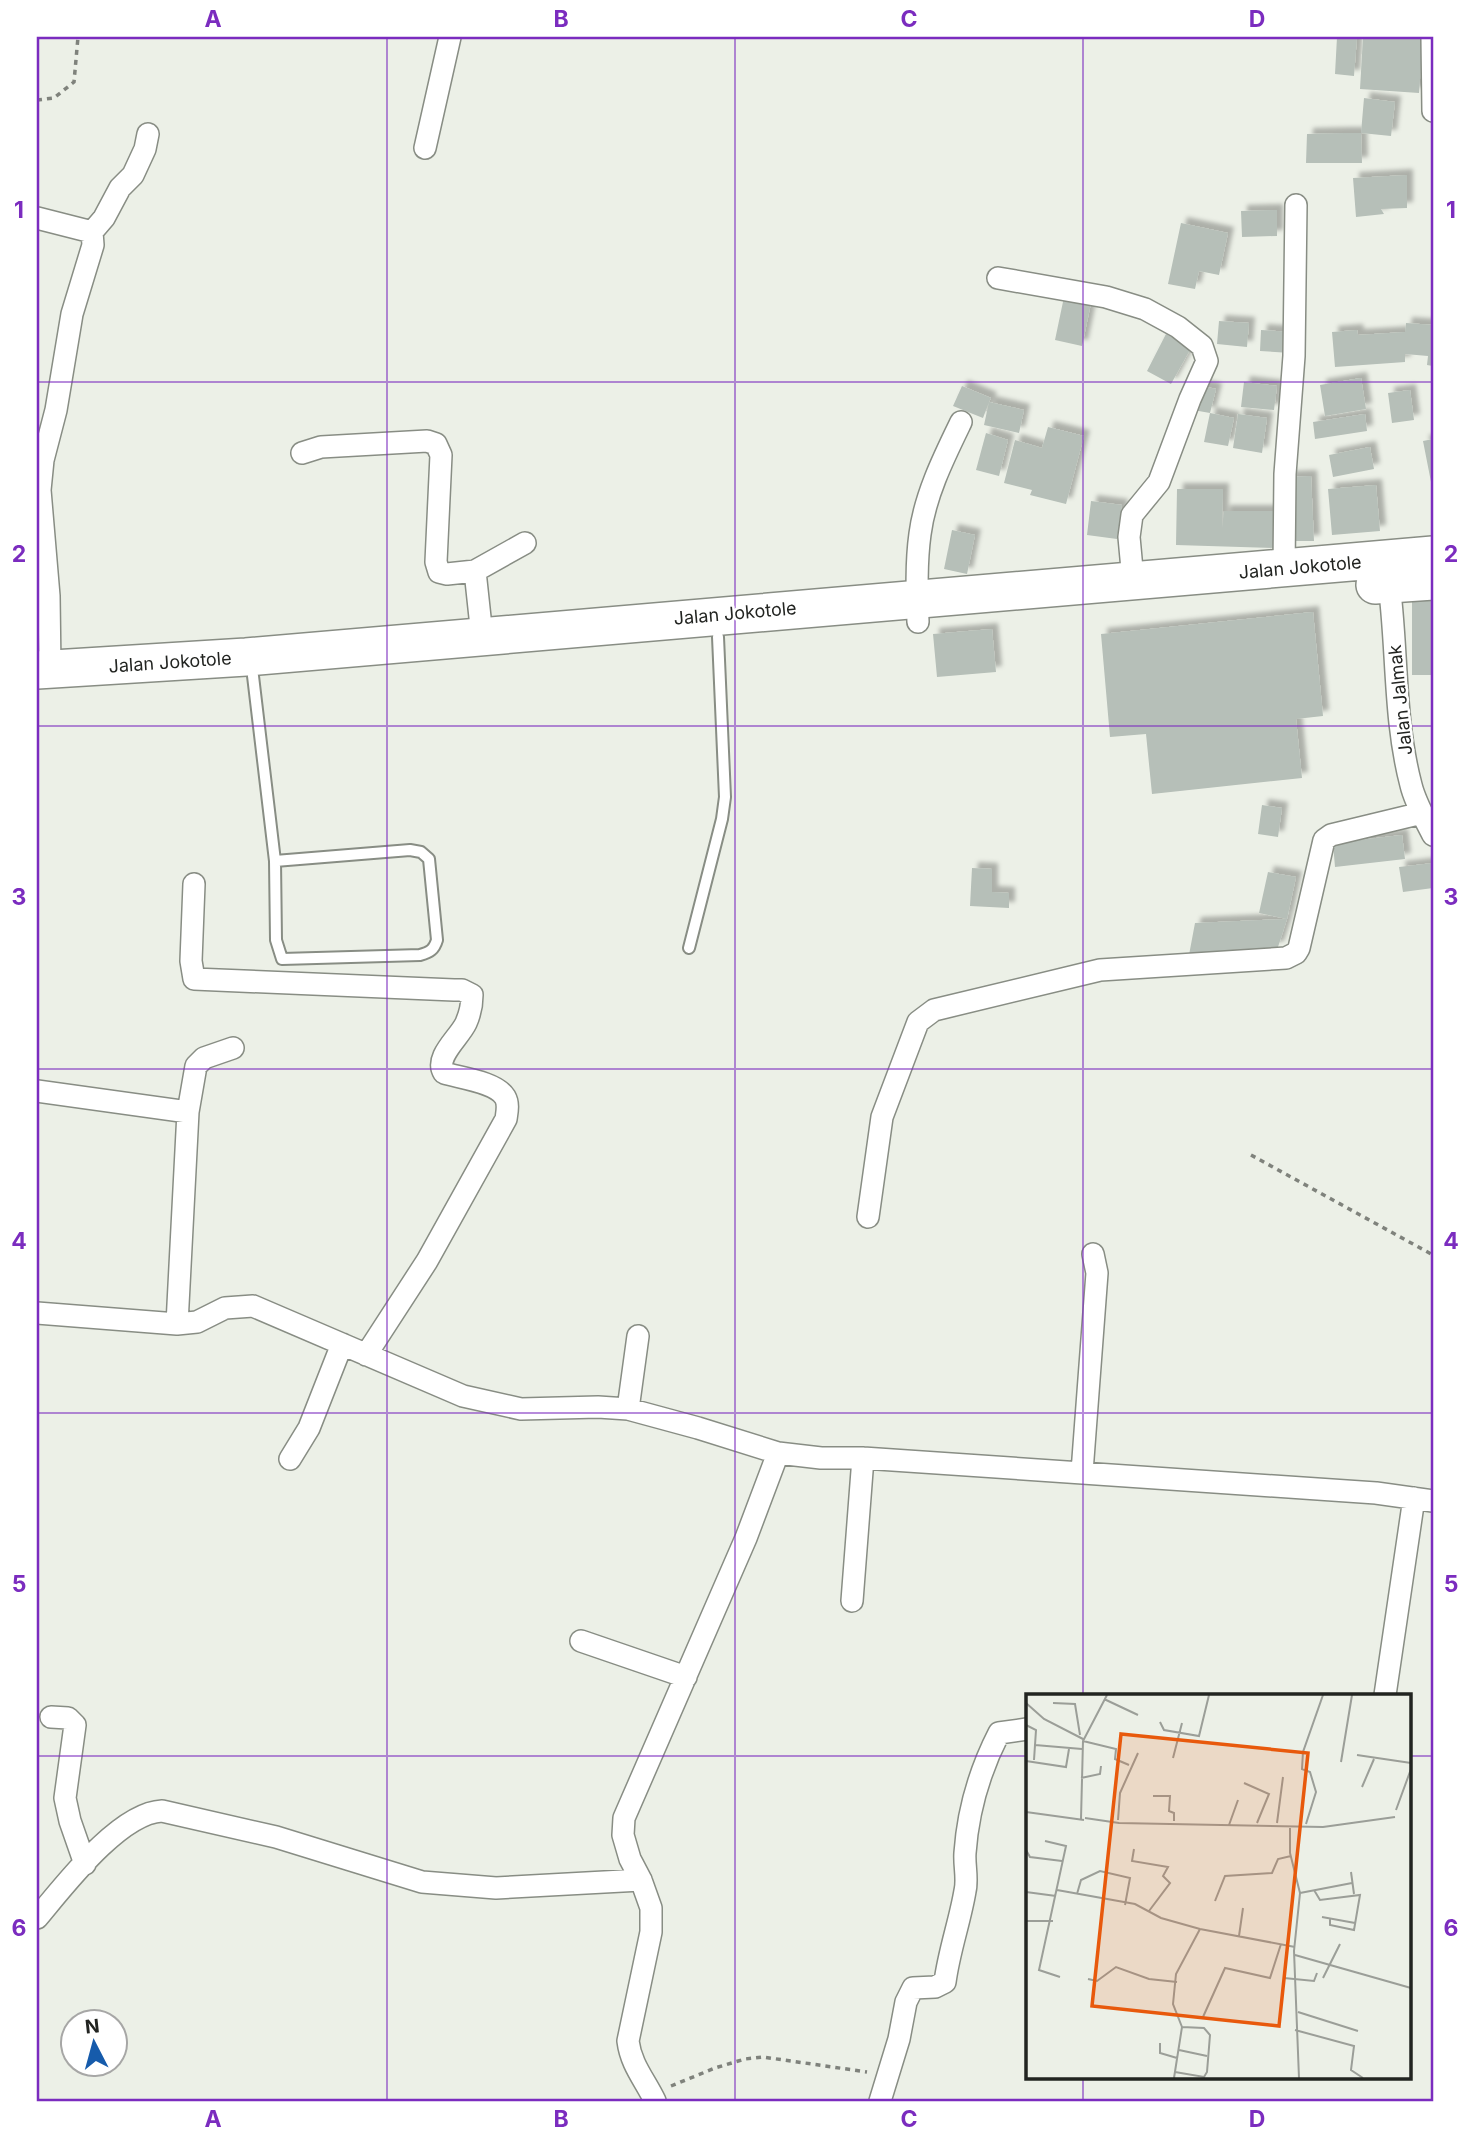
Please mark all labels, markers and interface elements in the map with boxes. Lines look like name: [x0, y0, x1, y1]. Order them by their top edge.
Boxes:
text: A: [204, 5, 222, 33]
text: B: [553, 5, 569, 33]
text: C: [900, 5, 918, 33]
text: D: [1249, 5, 1265, 33]
text: 1: [14, 196, 24, 224]
text: 1: [1446, 196, 1456, 224]
text: 2: [12, 540, 26, 568]
text: 2: [1444, 540, 1458, 568]
street label: Jalan Jokotole: [1238, 551, 1362, 583]
street label: Jalan Jokotole: [673, 597, 797, 629]
street label: Jalan Jalmak: [1384, 644, 1416, 756]
street label: Jalan Jokotole: [108, 647, 232, 677]
text: 3: [12, 883, 26, 911]
text: 3: [1444, 883, 1458, 911]
text: 4: [11, 1227, 27, 1255]
text: 4: [1443, 1227, 1459, 1255]
text: 5: [12, 1570, 26, 1598]
text: 5: [1444, 1570, 1458, 1598]
inset map: [1026, 1694, 1410, 2078]
text: 6: [12, 1914, 26, 1942]
text: 6: [1444, 1914, 1458, 1942]
north arrow: [60, 2008, 130, 2078]
text: N: [84, 2014, 101, 2039]
text: A: [204, 2105, 222, 2133]
text: B: [553, 2105, 569, 2133]
text: C: [900, 2105, 918, 2133]
text: D: [1249, 2105, 1265, 2133]

